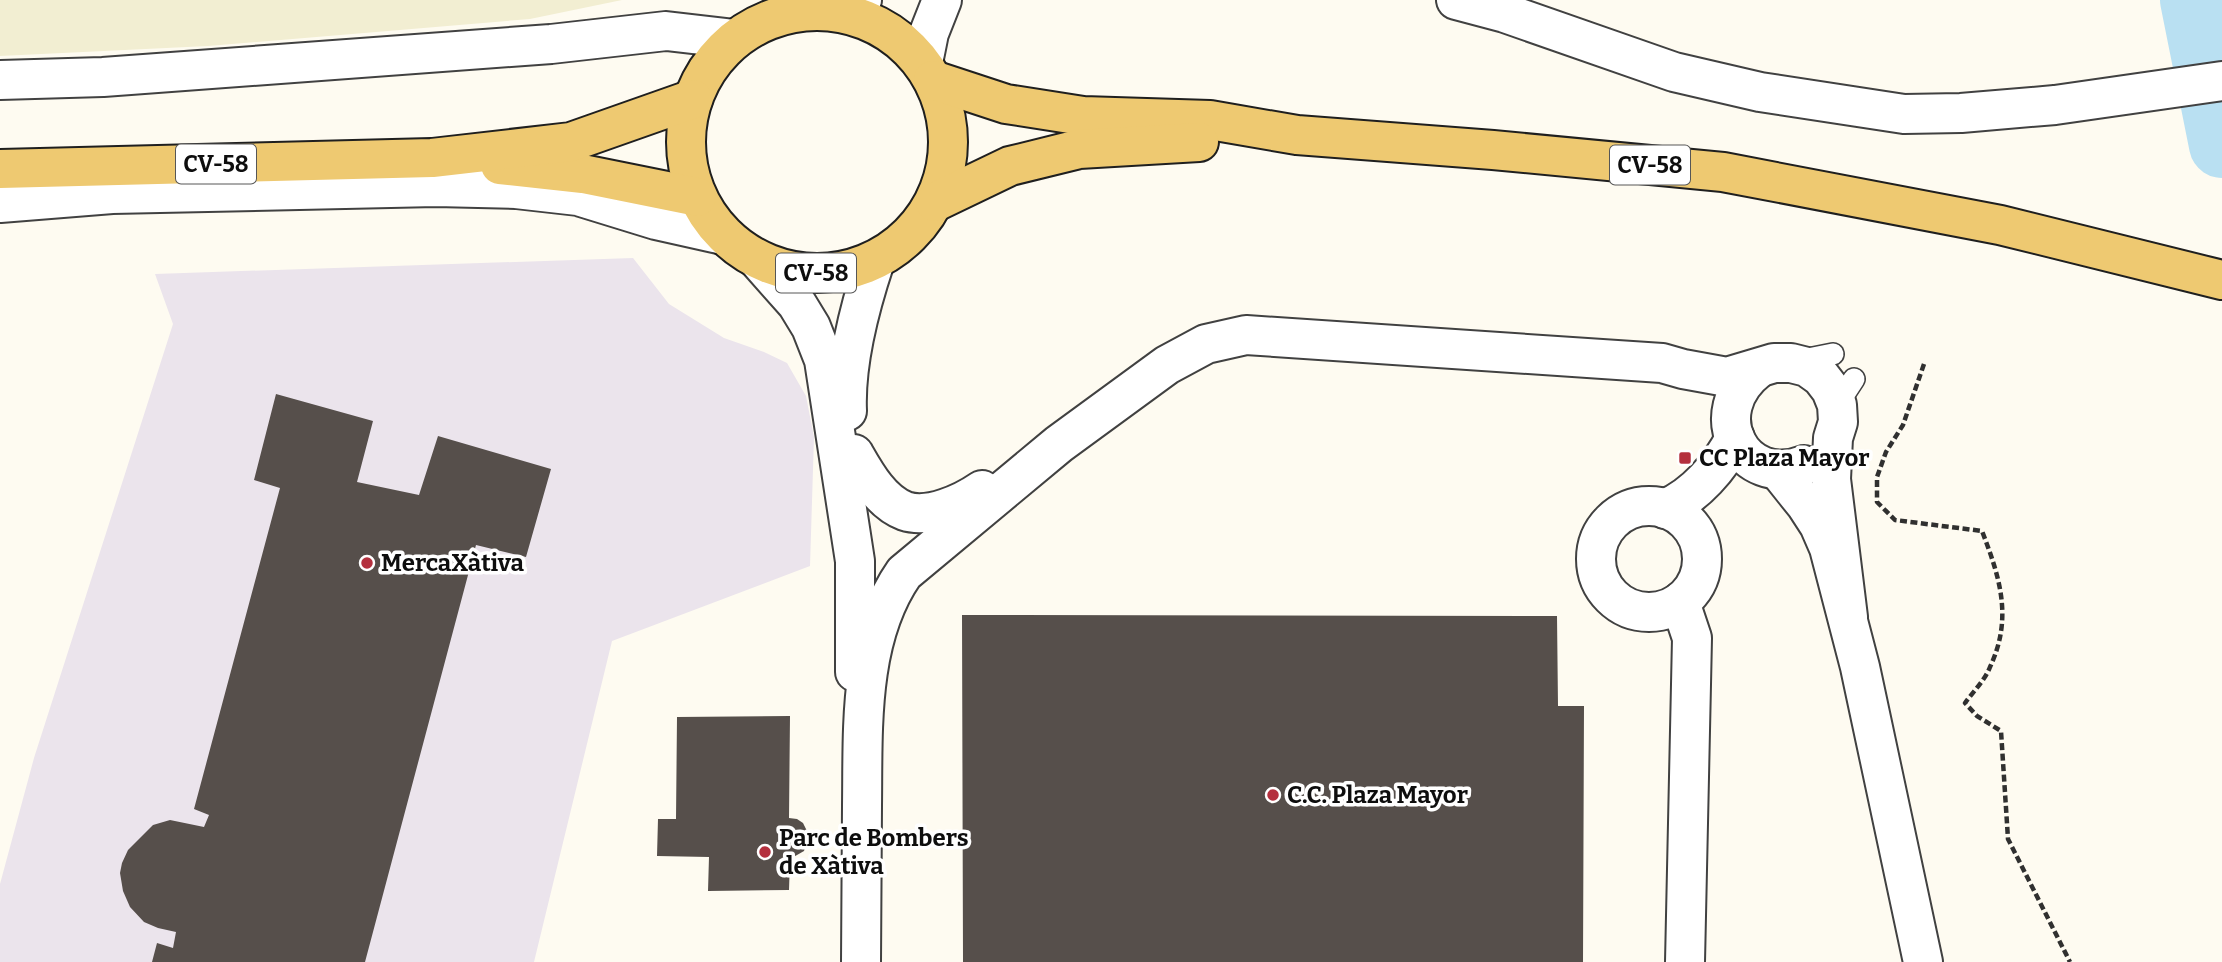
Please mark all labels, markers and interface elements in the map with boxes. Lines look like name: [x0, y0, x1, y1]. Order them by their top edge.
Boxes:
road number: CV-58: [176, 144, 256, 183]
road number: CV-58: [1610, 146, 1690, 184]
road number: CV-58: [776, 254, 856, 292]
place label: CC Plaza Mayor: [1699, 444, 1870, 472]
marker: CC Plaza Mayor: [1677, 450, 1693, 466]
place label: MercaXàtiva: [381, 549, 524, 577]
marker: MercaXàtiva: [359, 555, 375, 571]
place label: C.C. Plaza Mayor: [1287, 781, 1468, 809]
marker: C.C. Plaza Mayor: [1265, 787, 1281, 803]
place label: Parc de Bombers de Xàtiva: [779, 824, 969, 880]
marker: Parc de Bombers de Xàtiva: [757, 844, 773, 860]

